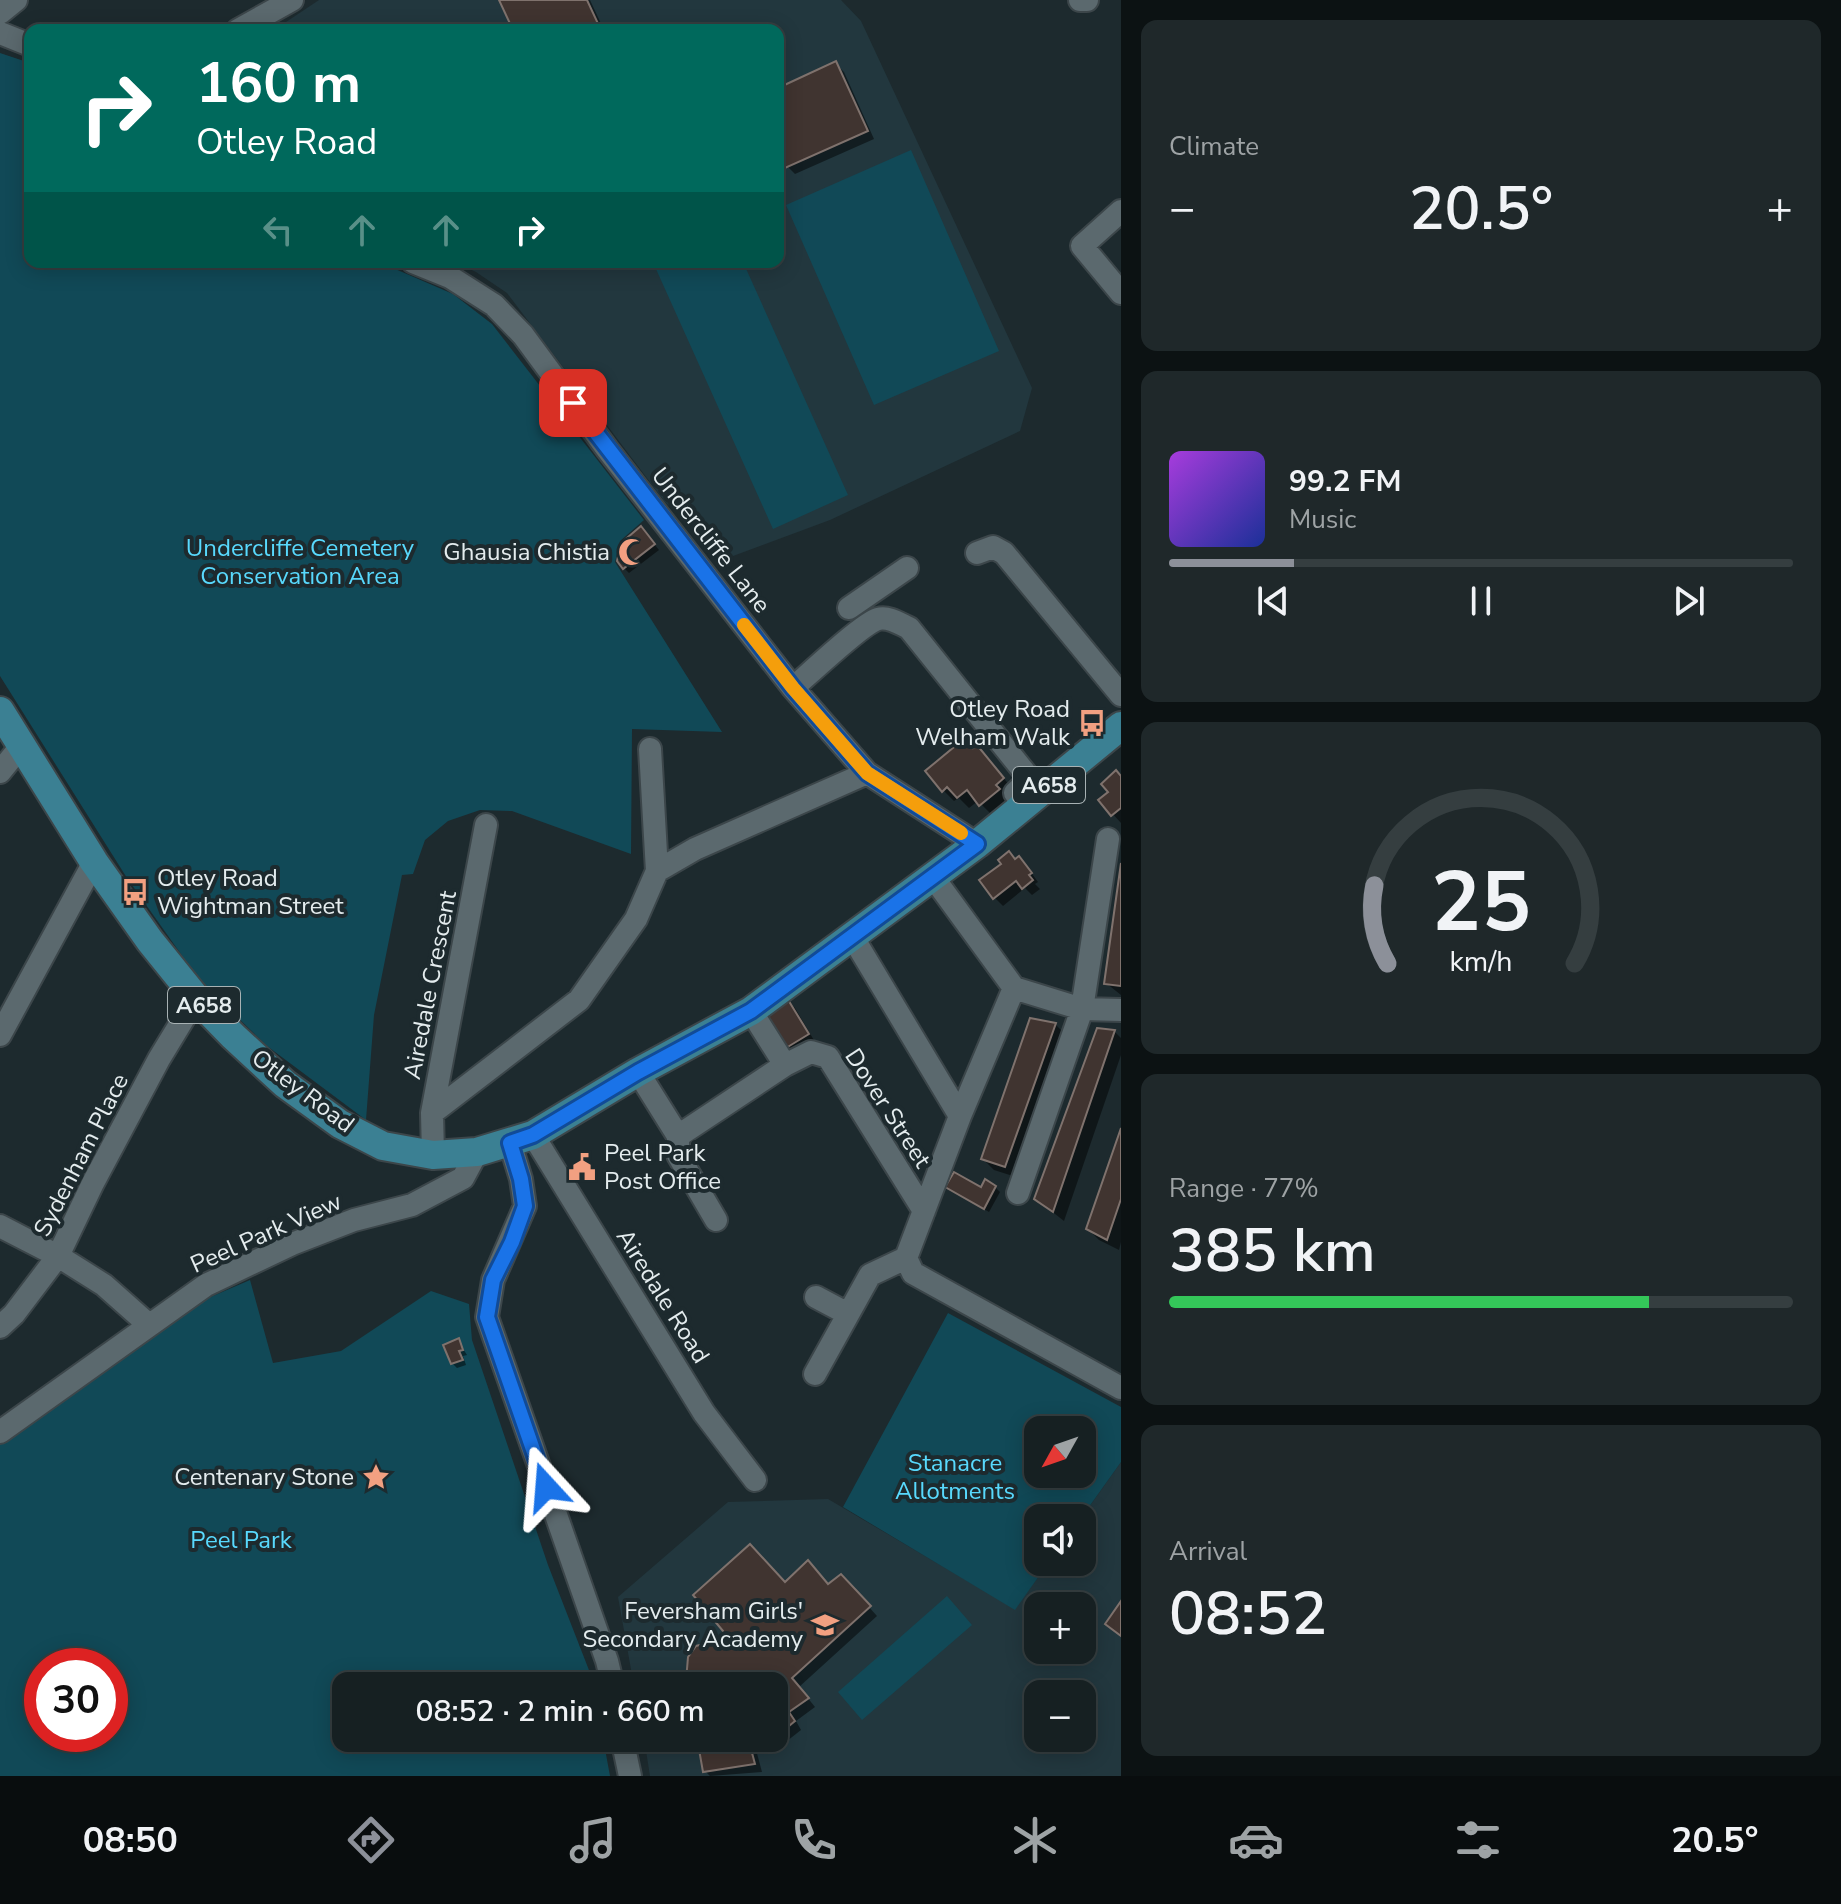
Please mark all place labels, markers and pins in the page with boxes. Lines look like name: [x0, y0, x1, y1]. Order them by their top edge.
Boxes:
pin: [539, 369, 607, 437]
place label: Ghausia Chistia: [443, 536, 610, 568]
mosque icon: Ghausia Chistia: [617, 537, 647, 567]
place label: Otley Road Welham Walk: [915, 693, 1071, 753]
bus stop icon: Otley Road Welham Walk: [1077, 708, 1107, 738]
place label: Otley Road Wightman Street: [157, 862, 344, 922]
bus stop icon: Otley Road Wightman Street: [120, 877, 150, 907]
place label: Peel Park Post Office: [604, 1137, 721, 1197]
public building icon: Peel Park Post Office: [567, 1152, 597, 1182]
place label: Centenary Stone: [174, 1461, 354, 1493]
place icon: Centenary Stone: [361, 1462, 391, 1492]
place label: Feversham Girls' Secondary Academy: [582, 1595, 804, 1655]
school or university icon: Feversham Girls' Secondary Academy: [810, 1610, 840, 1640]

